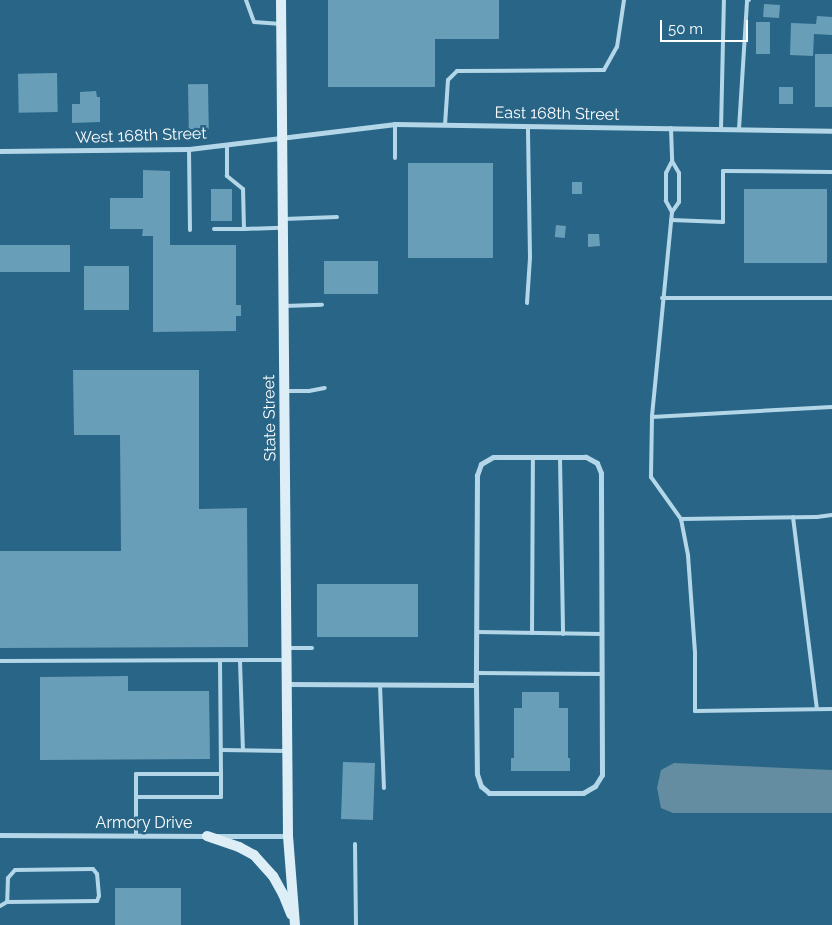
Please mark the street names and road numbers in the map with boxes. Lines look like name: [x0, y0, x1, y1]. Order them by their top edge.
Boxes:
street label: East 168th Street: [494, 103, 620, 125]
street label: West 168th Street: [75, 124, 207, 148]
street label: State Street: [260, 375, 280, 461]
street label: Armory Drive: [95, 813, 193, 833]

